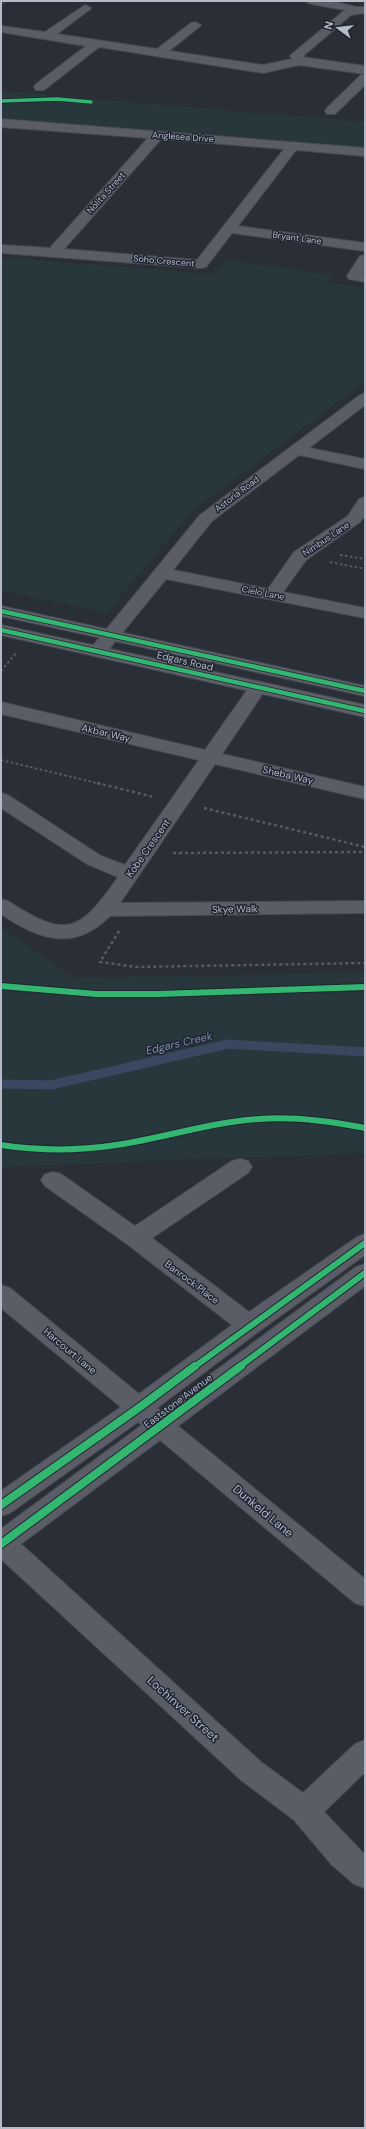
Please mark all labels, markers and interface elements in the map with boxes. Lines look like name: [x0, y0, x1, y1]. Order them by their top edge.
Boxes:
north arrow: [318, 8, 358, 48]
text: N: [321, 20, 336, 31]
street label: Anglesea Drive: [152, 129, 214, 145]
street label: Nolita Street: [84, 169, 128, 216]
street label: Bryant Lane: [272, 229, 322, 247]
street label: Soho Crescent: [133, 252, 196, 270]
street label: Astoria Road: [212, 473, 262, 515]
street label: Nimbus Lane: [300, 519, 352, 559]
street label: Cielo Lane: [241, 583, 285, 603]
street label: Edgars Road: [155, 648, 215, 674]
street label: Akbar Way: [80, 721, 132, 745]
street label: Sheba Way: [261, 763, 315, 787]
street label: Kobe Crescent: [123, 816, 173, 880]
street label: Skye Walk: [212, 902, 258, 916]
water label: Edgars Creek: [144, 1028, 214, 1057]
street label: Banrock Place: [162, 1257, 222, 1307]
street label: Harcourt Lane: [41, 1325, 100, 1377]
street label: Eaststone Avenue: [141, 1371, 215, 1431]
street label: Dunkeld Lane: [229, 1481, 297, 1541]
street label: Lochinver Street: [144, 1673, 222, 1746]

